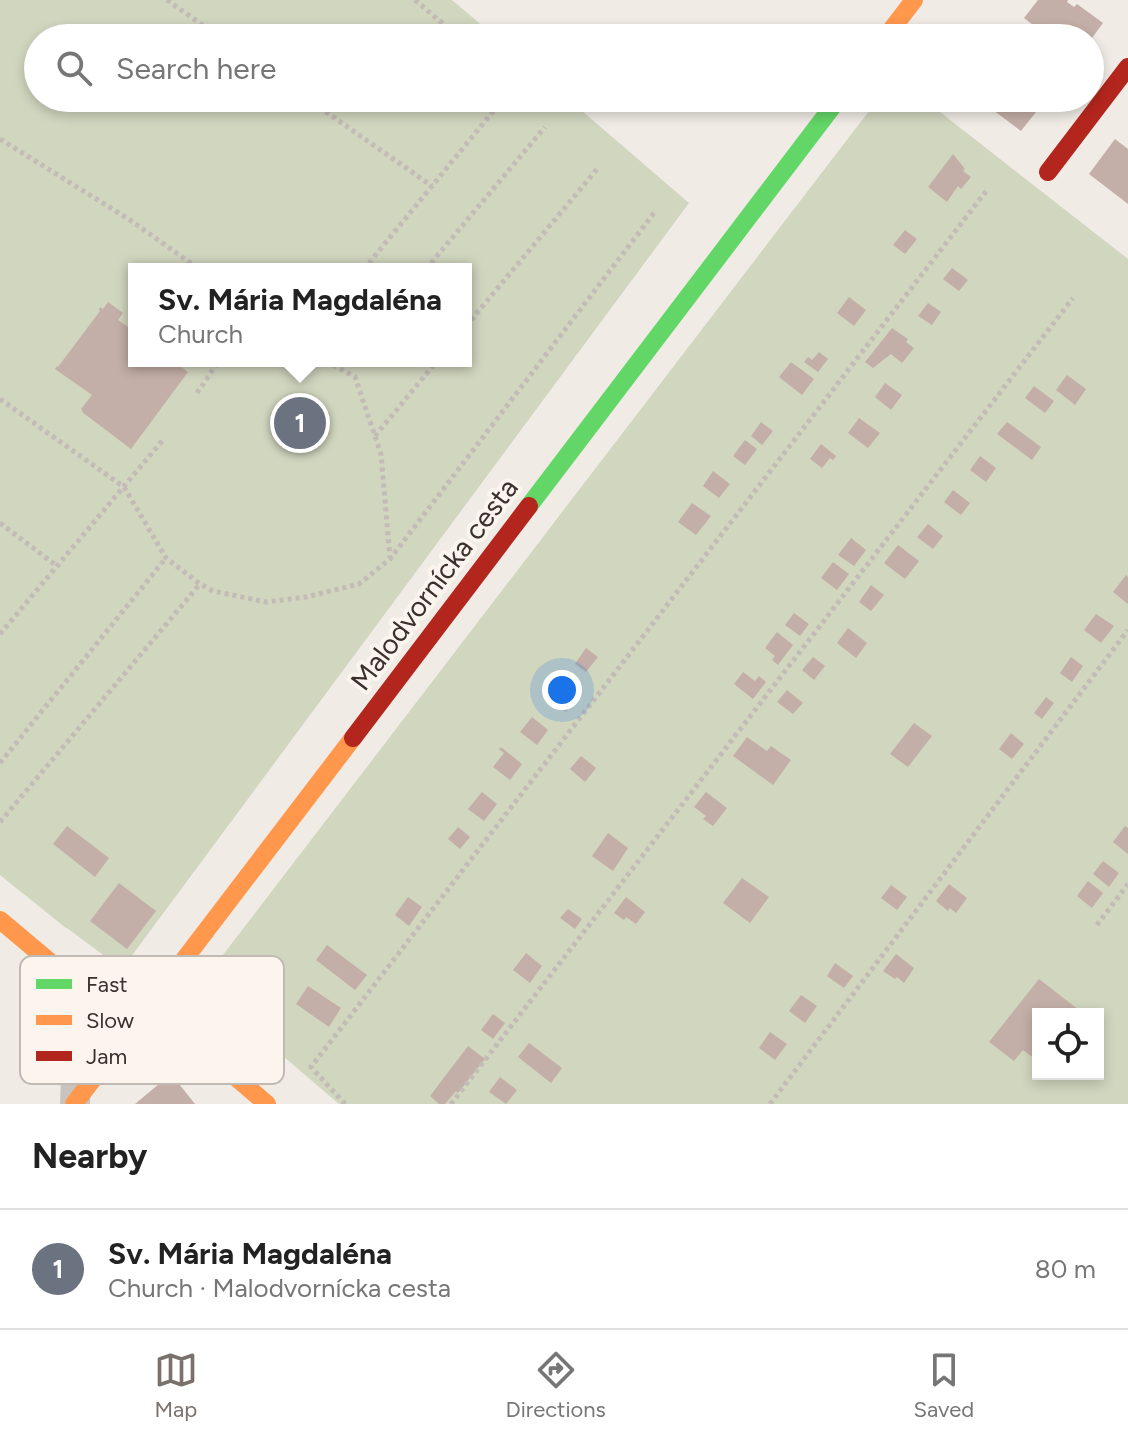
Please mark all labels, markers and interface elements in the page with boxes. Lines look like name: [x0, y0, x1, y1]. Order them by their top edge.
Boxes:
search box: [24, 24, 1104, 112]
icon: search: [52, 46, 96, 90]
text: Search here: [116, 50, 276, 87]
popup: [128, 263, 472, 367]
text: Sv. Mária Magdaléna: [158, 281, 442, 318]
text: Church: [158, 318, 243, 350]
pin: 1: [274, 393, 326, 453]
street label: Malodvornícka cesta: [343, 471, 525, 697]
your location: [542, 670, 582, 710]
legend: [20, 956, 284, 1084]
text: Fast: [86, 971, 128, 998]
text: Slow: [86, 1007, 135, 1034]
map controls: [1032, 1008, 1104, 1080]
button: locate: [1032, 1008, 1104, 1080]
text: Jam: [86, 1043, 127, 1070]
text: Nearby: [32, 1136, 147, 1177]
text: Sv. Mária Magdaléna: [108, 1235, 392, 1272]
text: 1: [53, 1253, 63, 1285]
text: 80 m: [1035, 1253, 1096, 1285]
text: Church · Malodvornícka cesta: [108, 1272, 451, 1304]
tab: Map: [154, 1348, 198, 1423]
tab: Directions: [506, 1348, 606, 1423]
tab: Saved: [913, 1348, 974, 1423]

